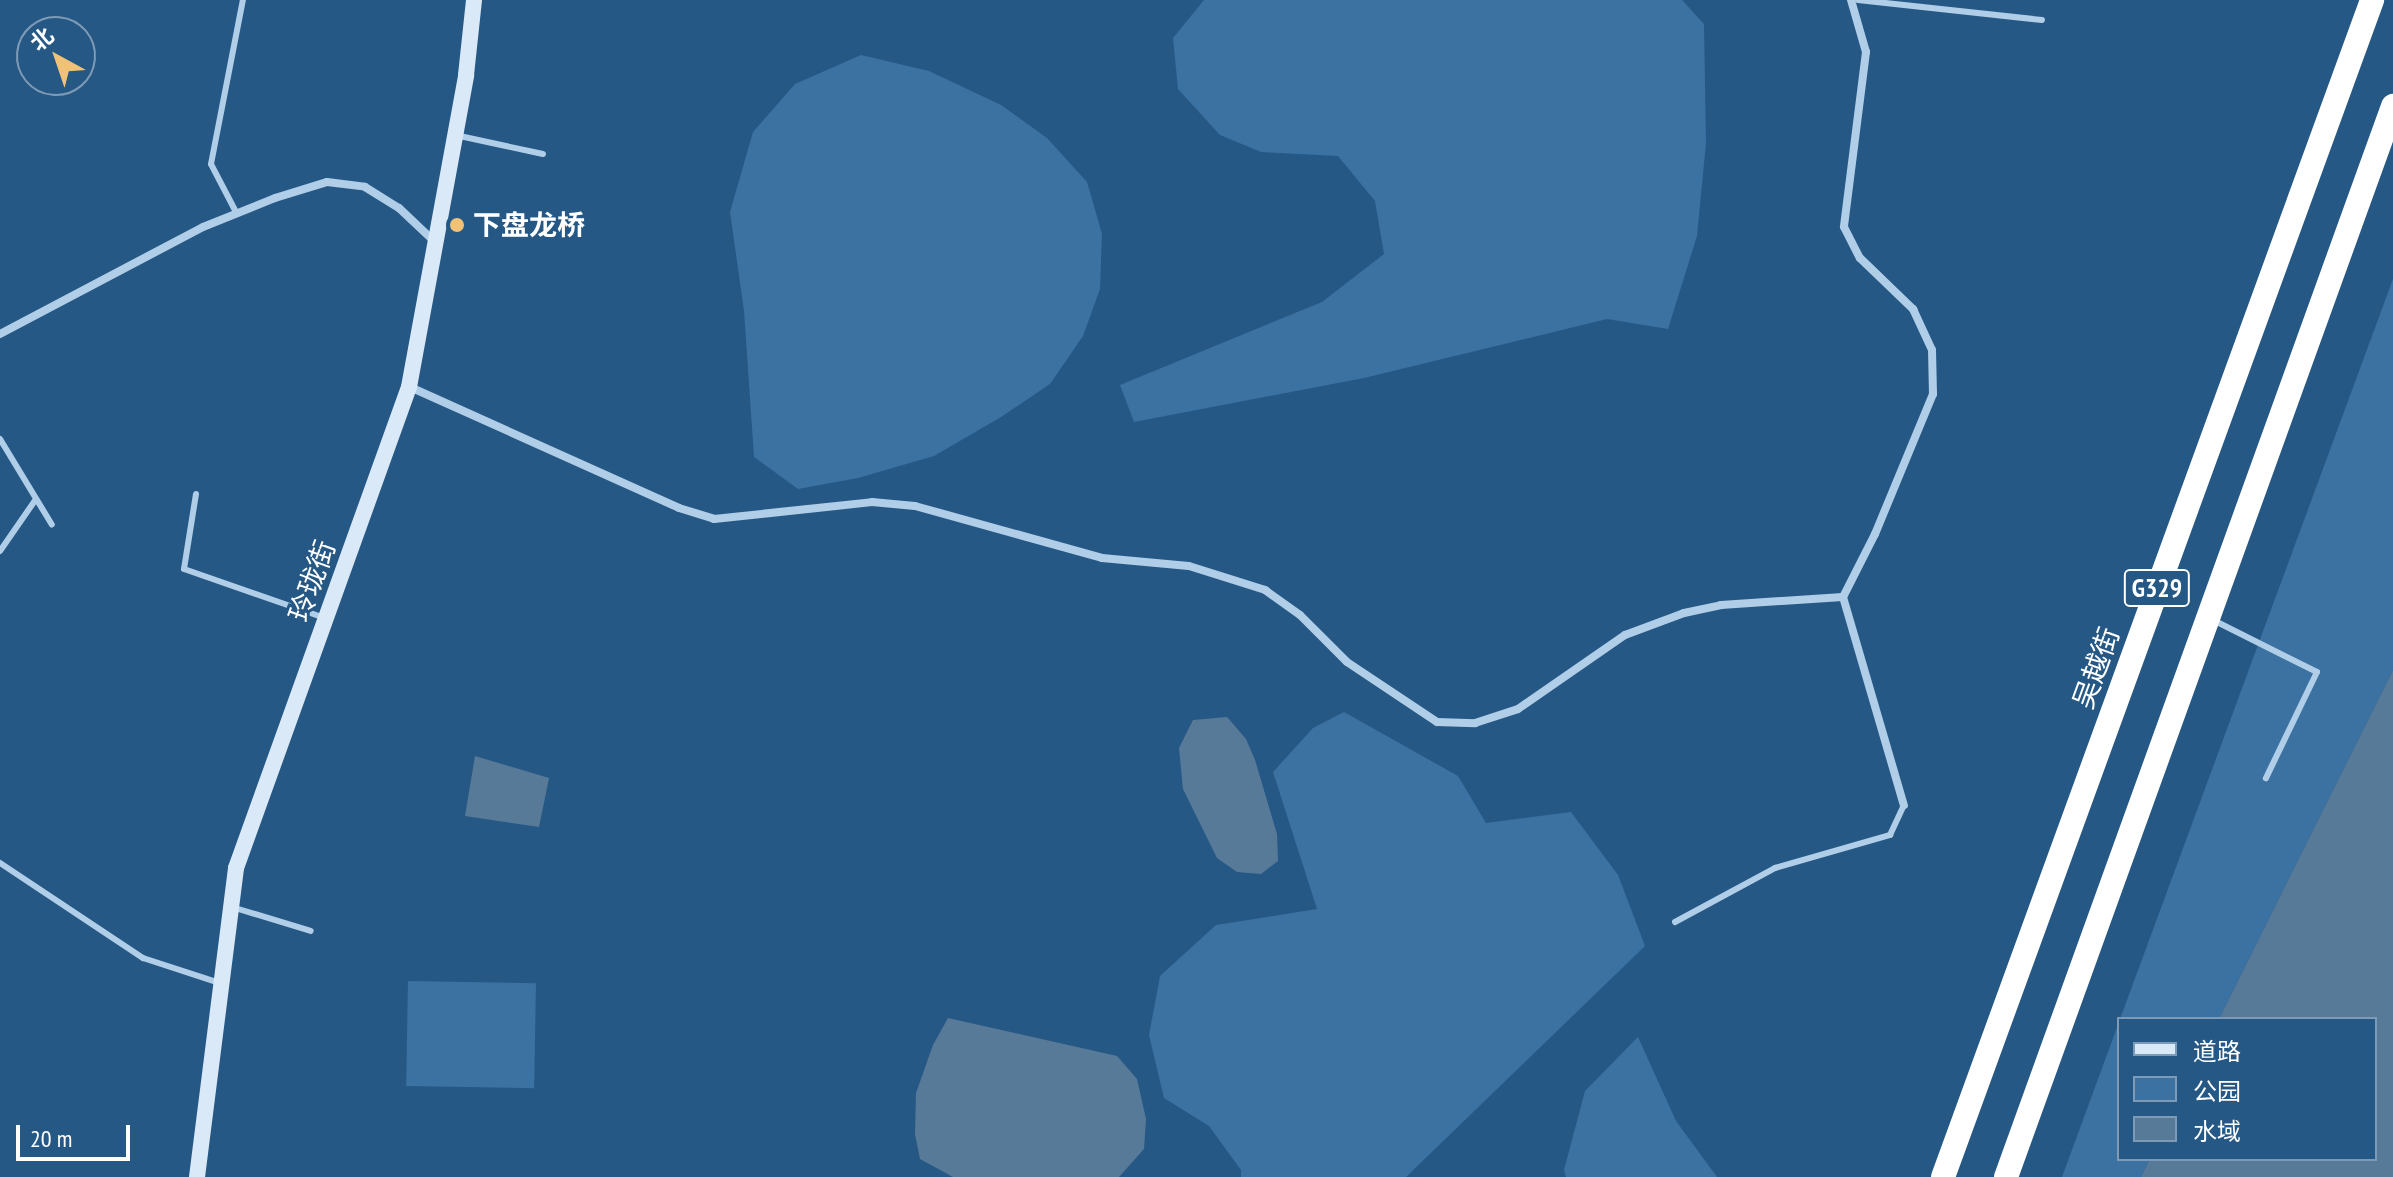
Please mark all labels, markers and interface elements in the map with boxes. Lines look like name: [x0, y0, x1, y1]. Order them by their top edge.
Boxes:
north arrow: [16, 16, 96, 96]
text: 北: [24, 21, 59, 57]
place label: 下盘龙桥: [473, 208, 585, 242]
marker: 下盘龙桥: [448, 216, 466, 234]
street label: 玲珑街: [282, 536, 342, 626]
road number: G329: [2123, 566, 2191, 610]
street label: 吴越街: [2066, 623, 2126, 713]
legend: [2117, 1017, 2377, 1161]
text: 道路: [2193, 1036, 2241, 1067]
text: 公园: [2193, 1076, 2241, 1107]
scale bar: [20, 1109, 134, 1159]
text: 水域: [2193, 1116, 2241, 1147]
text: 20 m: [30, 1123, 72, 1154]

